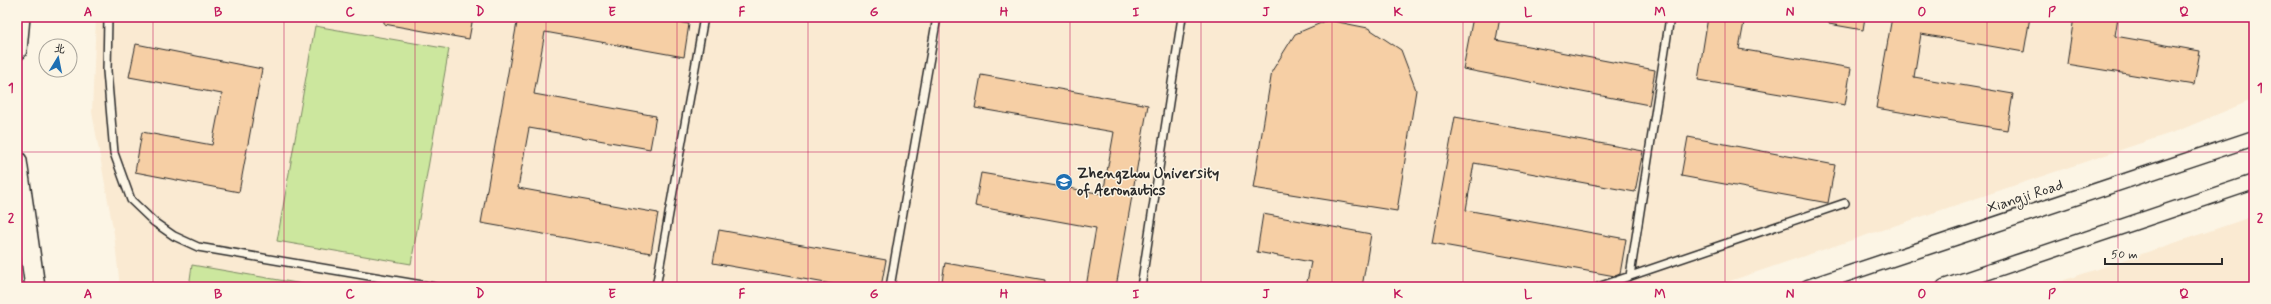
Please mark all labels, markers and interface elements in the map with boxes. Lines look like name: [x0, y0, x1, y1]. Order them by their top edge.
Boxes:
text: A: [84, 4, 92, 21]
text: B: [214, 4, 223, 21]
text: C: [345, 4, 355, 21]
text: D: [476, 4, 485, 21]
text: E: [608, 4, 616, 21]
text: F: [739, 4, 746, 21]
text: G: [870, 4, 879, 21]
text: H: [1000, 4, 1009, 21]
text: I: [1133, 4, 1140, 21]
text: J: [1262, 4, 1270, 21]
text: K: [1393, 4, 1403, 21]
text: L: [1524, 4, 1533, 21]
text: M: [1654, 4, 1666, 21]
text: N: [1786, 4, 1795, 21]
text: O: [1918, 4, 1927, 21]
text: P: [2048, 4, 2056, 21]
text: Q: [2179, 4, 2189, 21]
north arrow: [38, 38, 78, 78]
text: 北: [53, 41, 66, 57]
text: 1: [8, 80, 14, 97]
text: 1: [2257, 80, 2263, 97]
place label: Zhengzhou University of Aeronautics: [1077, 164, 1219, 201]
school or university icon: Zhengzhou University of Aeronautics: [1054, 172, 1074, 192]
street label: Xiangji Road: [1985, 175, 2066, 220]
text: 2: [8, 210, 15, 227]
text: 2: [2257, 210, 2264, 227]
scale bar: [2105, 240, 2222, 266]
text: 50 m: [2111, 247, 2138, 263]
text: A: [84, 286, 92, 303]
text: B: [214, 286, 223, 303]
text: C: [345, 286, 355, 303]
text: D: [476, 286, 485, 303]
text: E: [608, 286, 616, 303]
text: F: [739, 286, 746, 303]
text: G: [870, 286, 879, 303]
text: H: [1000, 286, 1009, 303]
text: I: [1133, 286, 1140, 303]
text: J: [1262, 286, 1270, 303]
text: K: [1393, 286, 1403, 303]
text: L: [1524, 286, 1533, 303]
text: M: [1654, 286, 1666, 303]
text: N: [1786, 286, 1795, 303]
text: O: [1918, 286, 1927, 303]
text: P: [2048, 286, 2056, 303]
text: Q: [2179, 286, 2189, 303]

